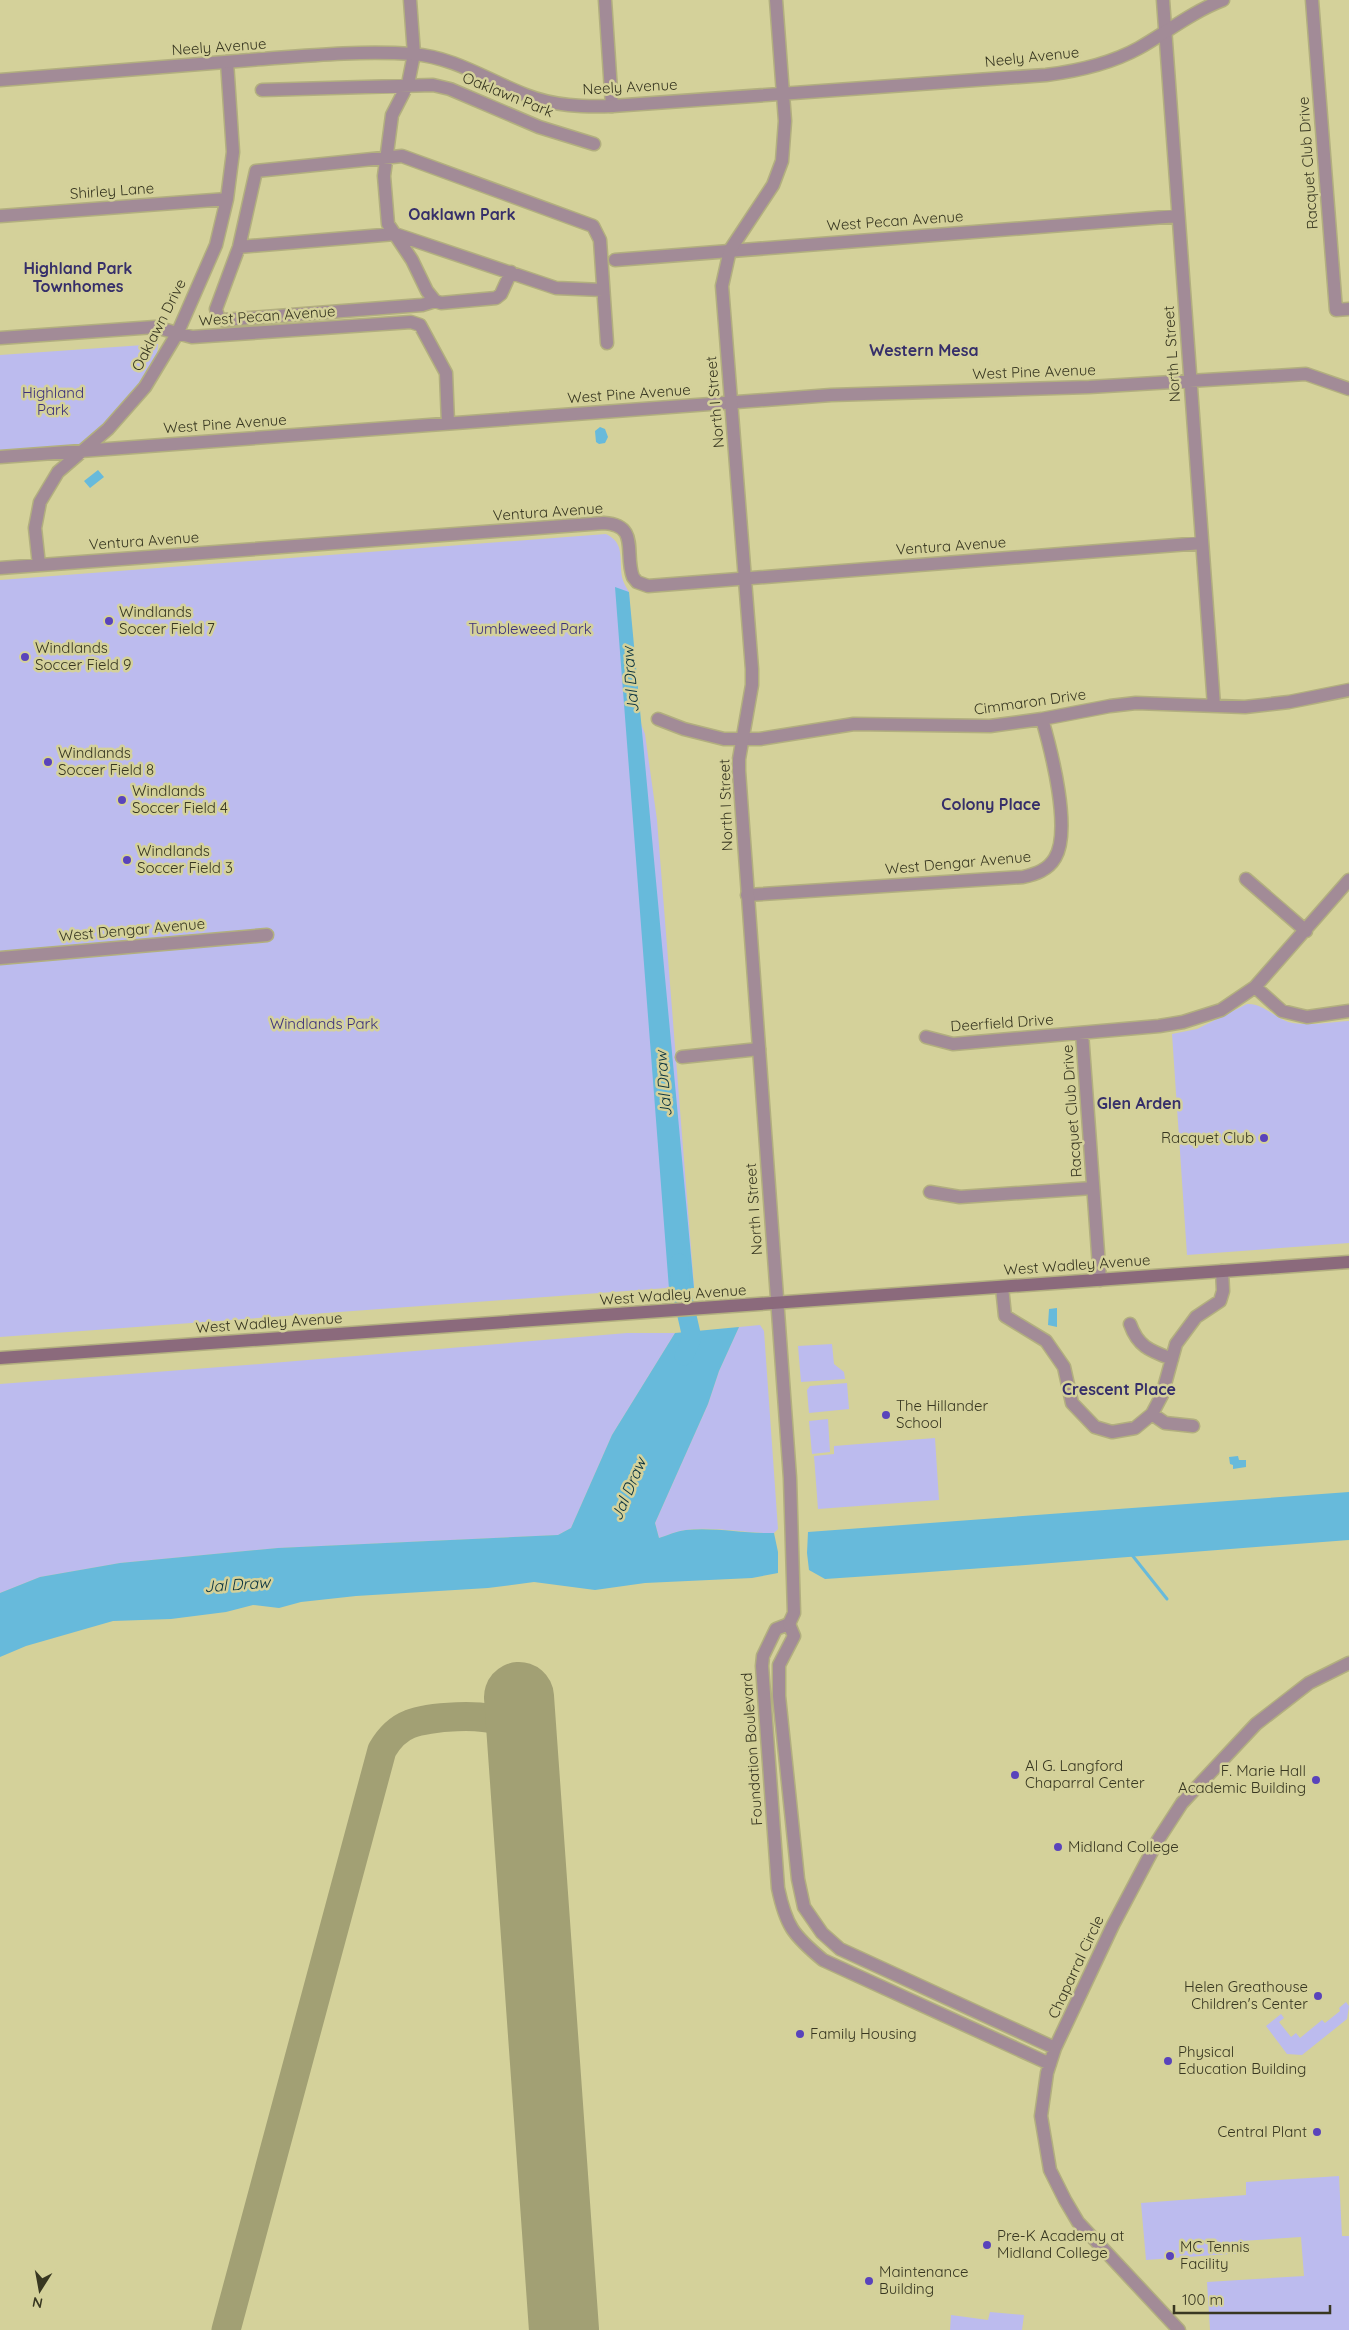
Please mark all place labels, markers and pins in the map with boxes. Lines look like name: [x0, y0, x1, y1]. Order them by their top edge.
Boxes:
place label: Windlands Soccer Field 7: [119, 602, 215, 638]
marker: Windlands Soccer Field 7: [103, 615, 115, 627]
place label: Windlands Soccer Field 9: [35, 638, 131, 674]
marker: Windlands Soccer Field 9: [19, 651, 31, 663]
place label: Windlands Soccer Field 8: [58, 743, 154, 779]
marker: Windlands Soccer Field 8: [42, 756, 54, 768]
place label: Windlands Soccer Field 4: [132, 781, 228, 817]
marker: Windlands Soccer Field 4: [116, 794, 128, 806]
place label: Windlands Soccer Field 3: [137, 841, 233, 877]
marker: Windlands Soccer Field 3: [121, 854, 133, 866]
place label: Racquet Club: [1161, 1128, 1254, 1147]
marker: Racquet Club: [1258, 1132, 1270, 1144]
place label: The Hillander School: [896, 1396, 988, 1432]
marker: The Hillander School: [880, 1409, 892, 1421]
place label: Al G. Langford Chaparral Center: [1025, 1756, 1145, 1792]
place label: F. Marie Hall Academic Building: [1178, 1761, 1306, 1797]
marker: Al G. Langford Chaparral Center: [1009, 1769, 1021, 1781]
marker: F. Marie Hall Academic Building: [1310, 1774, 1322, 1786]
place label: Midland College: [1068, 1837, 1179, 1856]
marker: Midland College: [1052, 1841, 1064, 1853]
place label: Helen Greathouse Children's Center: [1184, 1977, 1308, 2013]
marker: Helen Greathouse Children's Center: [1312, 1990, 1324, 2002]
place label: Family Housing: [810, 2024, 917, 2043]
marker: Family Housing: [794, 2028, 806, 2040]
place label: Physical Education Building: [1178, 2042, 1306, 2078]
marker: Physical Education Building: [1162, 2055, 1174, 2067]
place label: Central Plant: [1218, 2122, 1307, 2141]
marker: Central Plant: [1311, 2126, 1323, 2138]
place label: Pre-K Academy at Midland College: [997, 2226, 1124, 2262]
place label: MC Tennis Facility: [1180, 2237, 1250, 2273]
marker: Pre-K Academy at Midland College: [981, 2239, 993, 2251]
marker: MC Tennis Facility: [1164, 2250, 1176, 2262]
place label: Maintenance Building: [879, 2262, 969, 2298]
marker: Maintenance Building: [863, 2275, 875, 2287]

